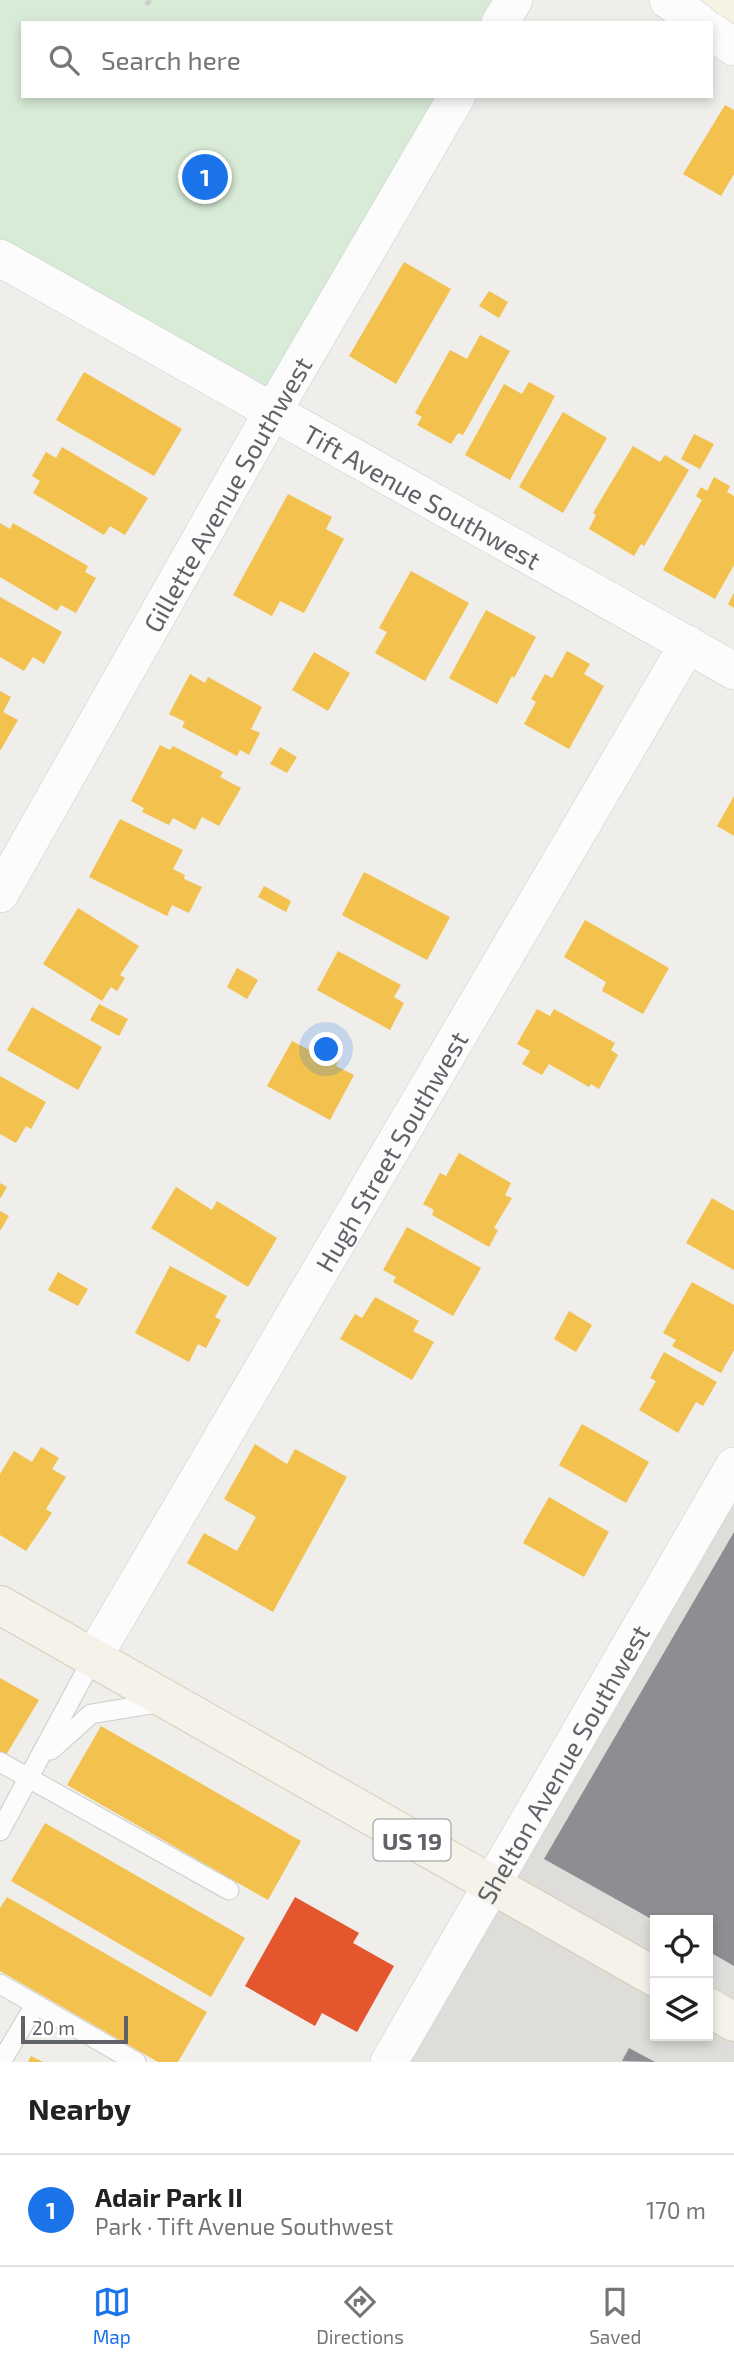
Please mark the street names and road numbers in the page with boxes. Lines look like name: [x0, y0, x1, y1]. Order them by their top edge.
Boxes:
street label: Gillette Avenue Southwest: [136, 350, 317, 637]
street label: Tift Avenue Southwest: [299, 417, 547, 575]
street label: Hugh Street Southwest: [308, 1025, 473, 1277]
street label: Shelton Avenue Southwest: [469, 1618, 655, 1908]
road number: US 19: [374, 1819, 450, 1860]

